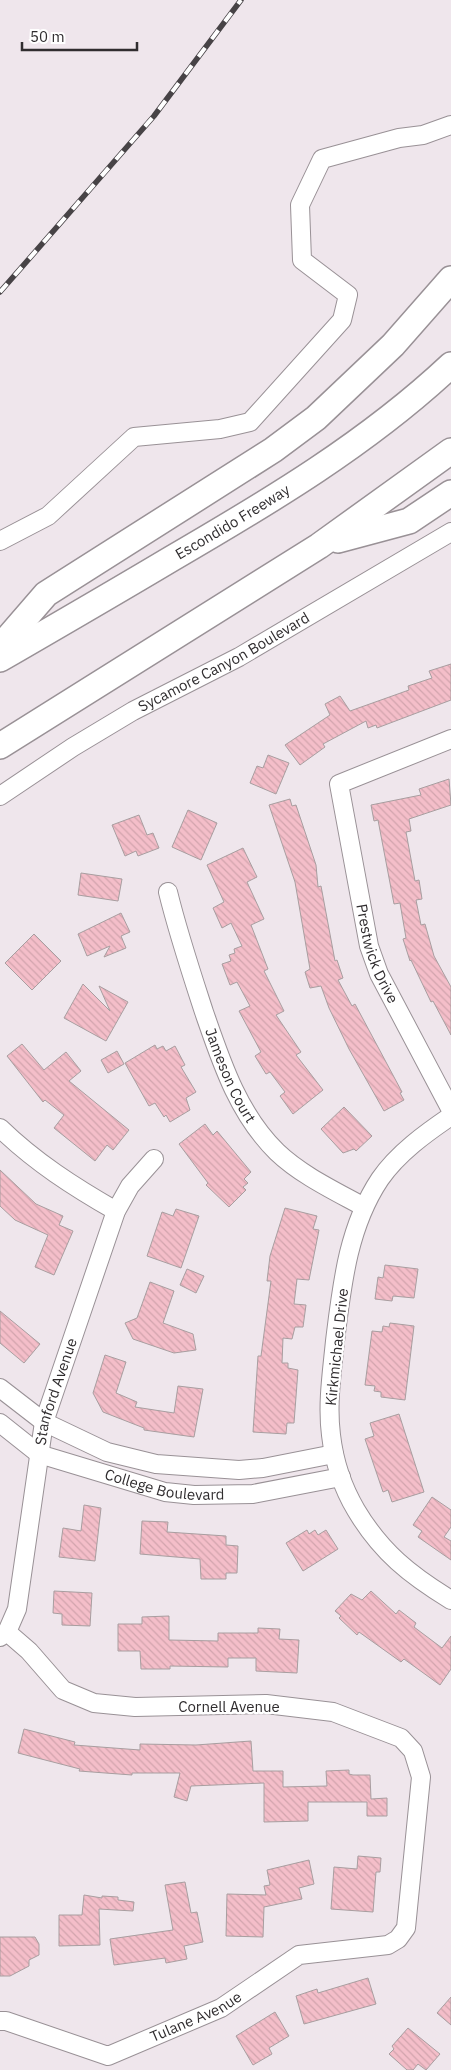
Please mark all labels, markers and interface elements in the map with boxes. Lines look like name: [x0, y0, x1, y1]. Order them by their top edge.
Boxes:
scale bar: [22, 20, 138, 52]
text: 50 m: [30, 27, 65, 46]
street label: Escondido Freeway: [172, 480, 294, 563]
street label: Sycamore Canyon Boulevard: [135, 608, 313, 716]
street label: Prestwick Drive: [352, 902, 403, 1006]
street label: Jameson Court: [201, 1025, 260, 1126]
street label: Kirkmichael Drive: [321, 1287, 352, 1407]
street label: Stanford Avenue: [31, 1335, 81, 1446]
street label: College Boulevard: [103, 1464, 225, 1504]
street label: Cornell Avenue: [178, 1697, 280, 1716]
street label: Tulane Avenue: [147, 1987, 245, 2046]

